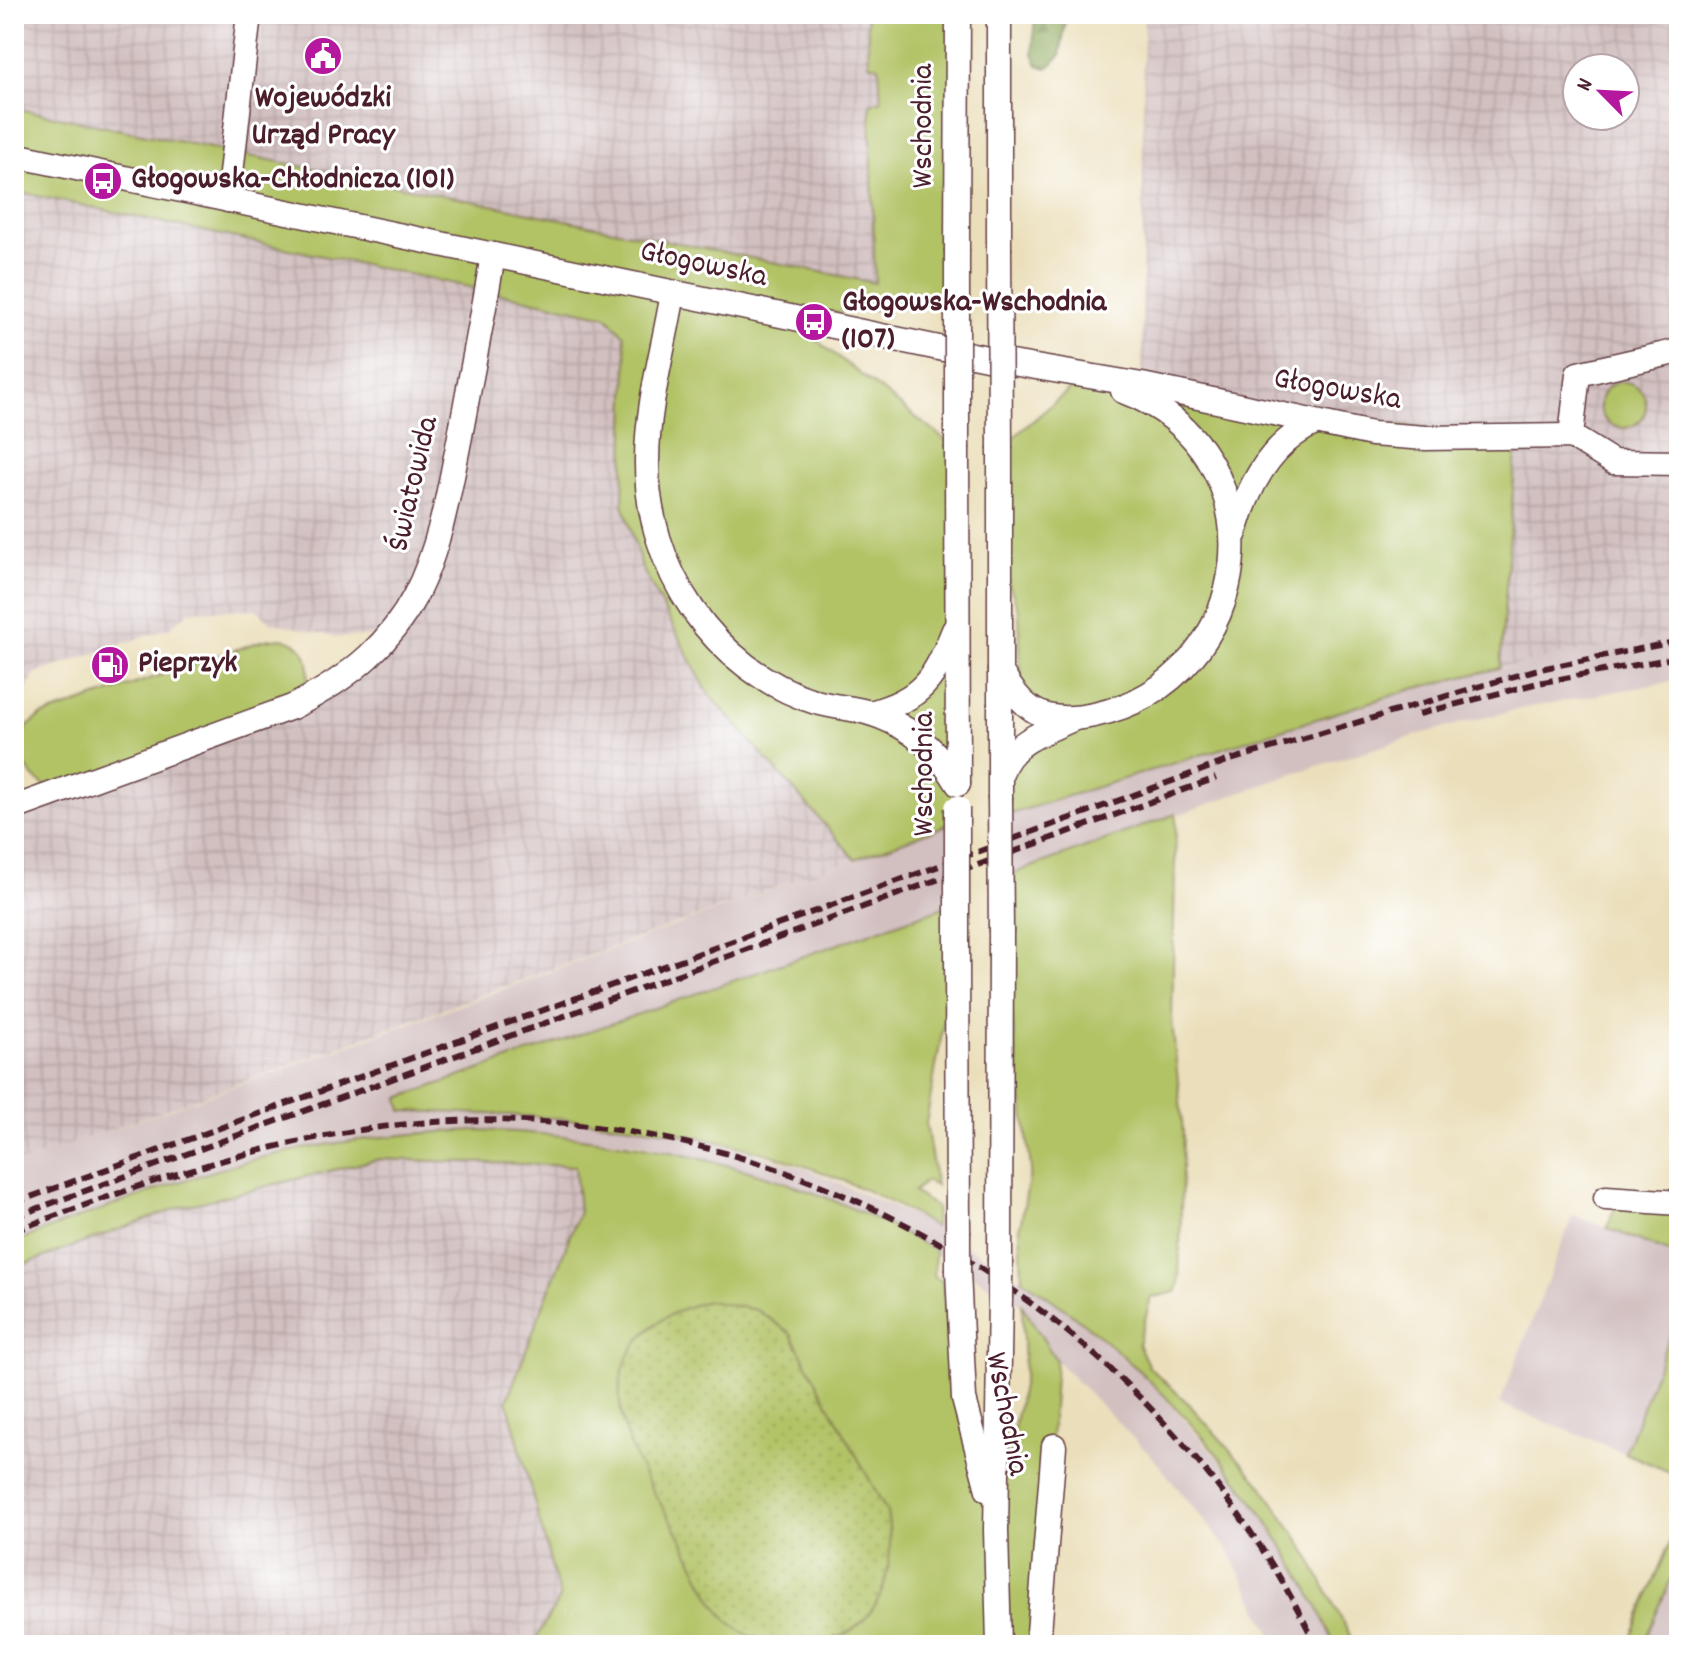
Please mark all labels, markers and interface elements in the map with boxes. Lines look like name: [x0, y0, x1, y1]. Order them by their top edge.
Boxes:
public building icon: Wojewódzki Urząd Pracy: [302, 35, 344, 77]
north arrow: [1561, 52, 1641, 132]
street label: Wschodnia: [902, 63, 948, 188]
text: N: [1570, 74, 1602, 97]
place label: Wojewódzki Urząd Pracy: [251, 77, 396, 160]
place label: Głogowska-Chłodnicza (101): [131, 158, 454, 204]
bus stop icon: Głogowska-Chłodnicza (101): [82, 160, 124, 202]
street label: Głogowska: [635, 230, 772, 302]
place label: Głogowska-Wschodnia (107): [842, 281, 1107, 364]
bus stop icon: Głogowska-Wschodnia (107): [793, 301, 835, 343]
street label: Głogowska: [1270, 357, 1405, 425]
street label: Światowida: [377, 411, 453, 556]
place label: Pieprzyk: [138, 642, 237, 688]
fuel station icon: Pieprzyk: [89, 644, 131, 686]
street label: Wschodnia: [903, 711, 949, 836]
street label: Wschodnia: [971, 1349, 1040, 1480]

